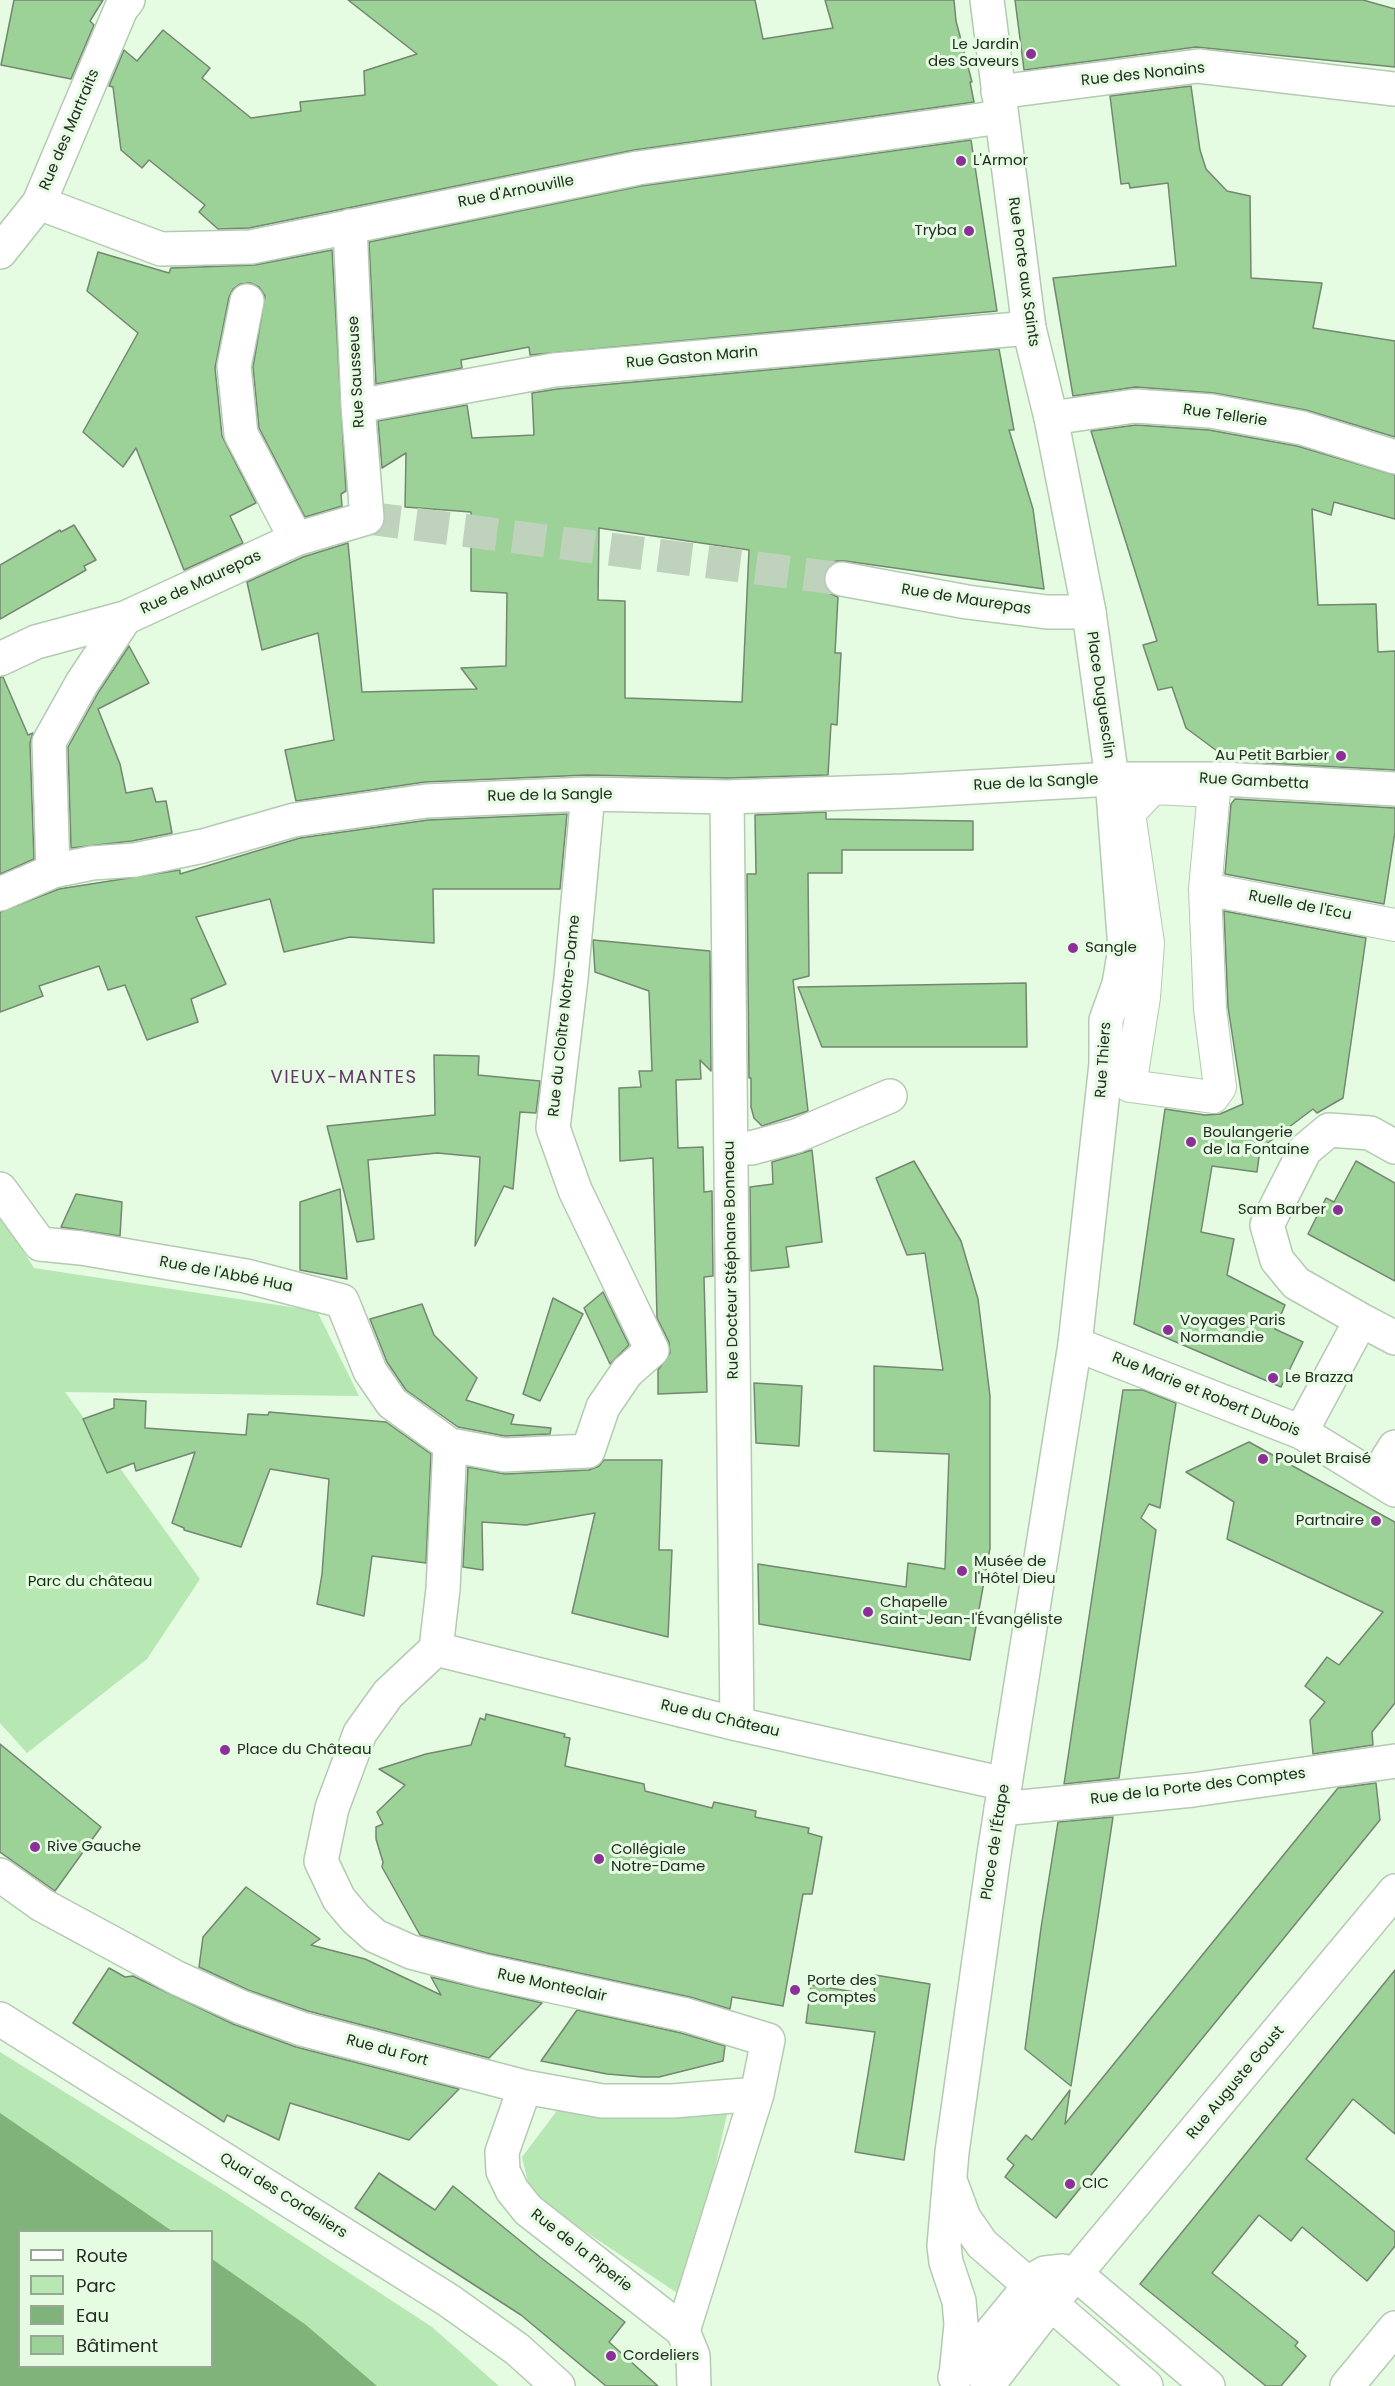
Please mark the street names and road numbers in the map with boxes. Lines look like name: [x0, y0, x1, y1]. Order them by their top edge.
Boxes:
street label: Rue des Nonains: [1080, 60, 1206, 90]
street label: Rue des Martraits: [36, 67, 104, 193]
street label: Rue d'Arnouville: [456, 172, 576, 212]
street label: Rue Porte aux Saints: [1004, 196, 1042, 348]
street label: Rue Sausseuse: [345, 315, 369, 429]
street label: Rue Gaston Marin: [625, 343, 759, 373]
street label: Rue Tellerie: [1182, 401, 1268, 431]
street label: Rue de Maurepas: [138, 547, 264, 619]
street label: Rue de Maurepas: [900, 581, 1032, 619]
street label: Place Duguesclin: [1082, 630, 1118, 760]
street label: Rue Gambetta: [1199, 770, 1309, 794]
street label: Rue de la Sangle: [973, 771, 1099, 795]
street label: Rue de la Sangle: [487, 786, 613, 806]
street label: Ruelle de l'Ecu: [1247, 887, 1353, 925]
street label: Rue du Cloître Notre-Dame: [545, 914, 585, 1118]
street label: Rue Thiers: [1092, 1021, 1116, 1099]
street label: Rue Docteur Stéphane Bonneau: [721, 1141, 743, 1379]
street label: Rue de l'Abbé Hua: [158, 1253, 294, 1297]
street label: Rue Marie et Robert Dubois: [1109, 1349, 1303, 1441]
street label: Rue du Château: [659, 1697, 781, 1741]
street label: Rue de la Porte des Comptes: [1089, 1765, 1307, 1809]
street label: Place de l'Étape: [978, 1783, 1014, 1901]
street label: Rue Monteclair: [496, 1966, 608, 2006]
street label: Rue Auguste Goust: [1183, 2023, 1289, 2143]
street label: Rue du Fort: [344, 2031, 430, 2071]
street label: Quai des Cordeliers: [216, 2149, 350, 2243]
street label: Rue de la Piperie: [527, 2206, 635, 2296]

